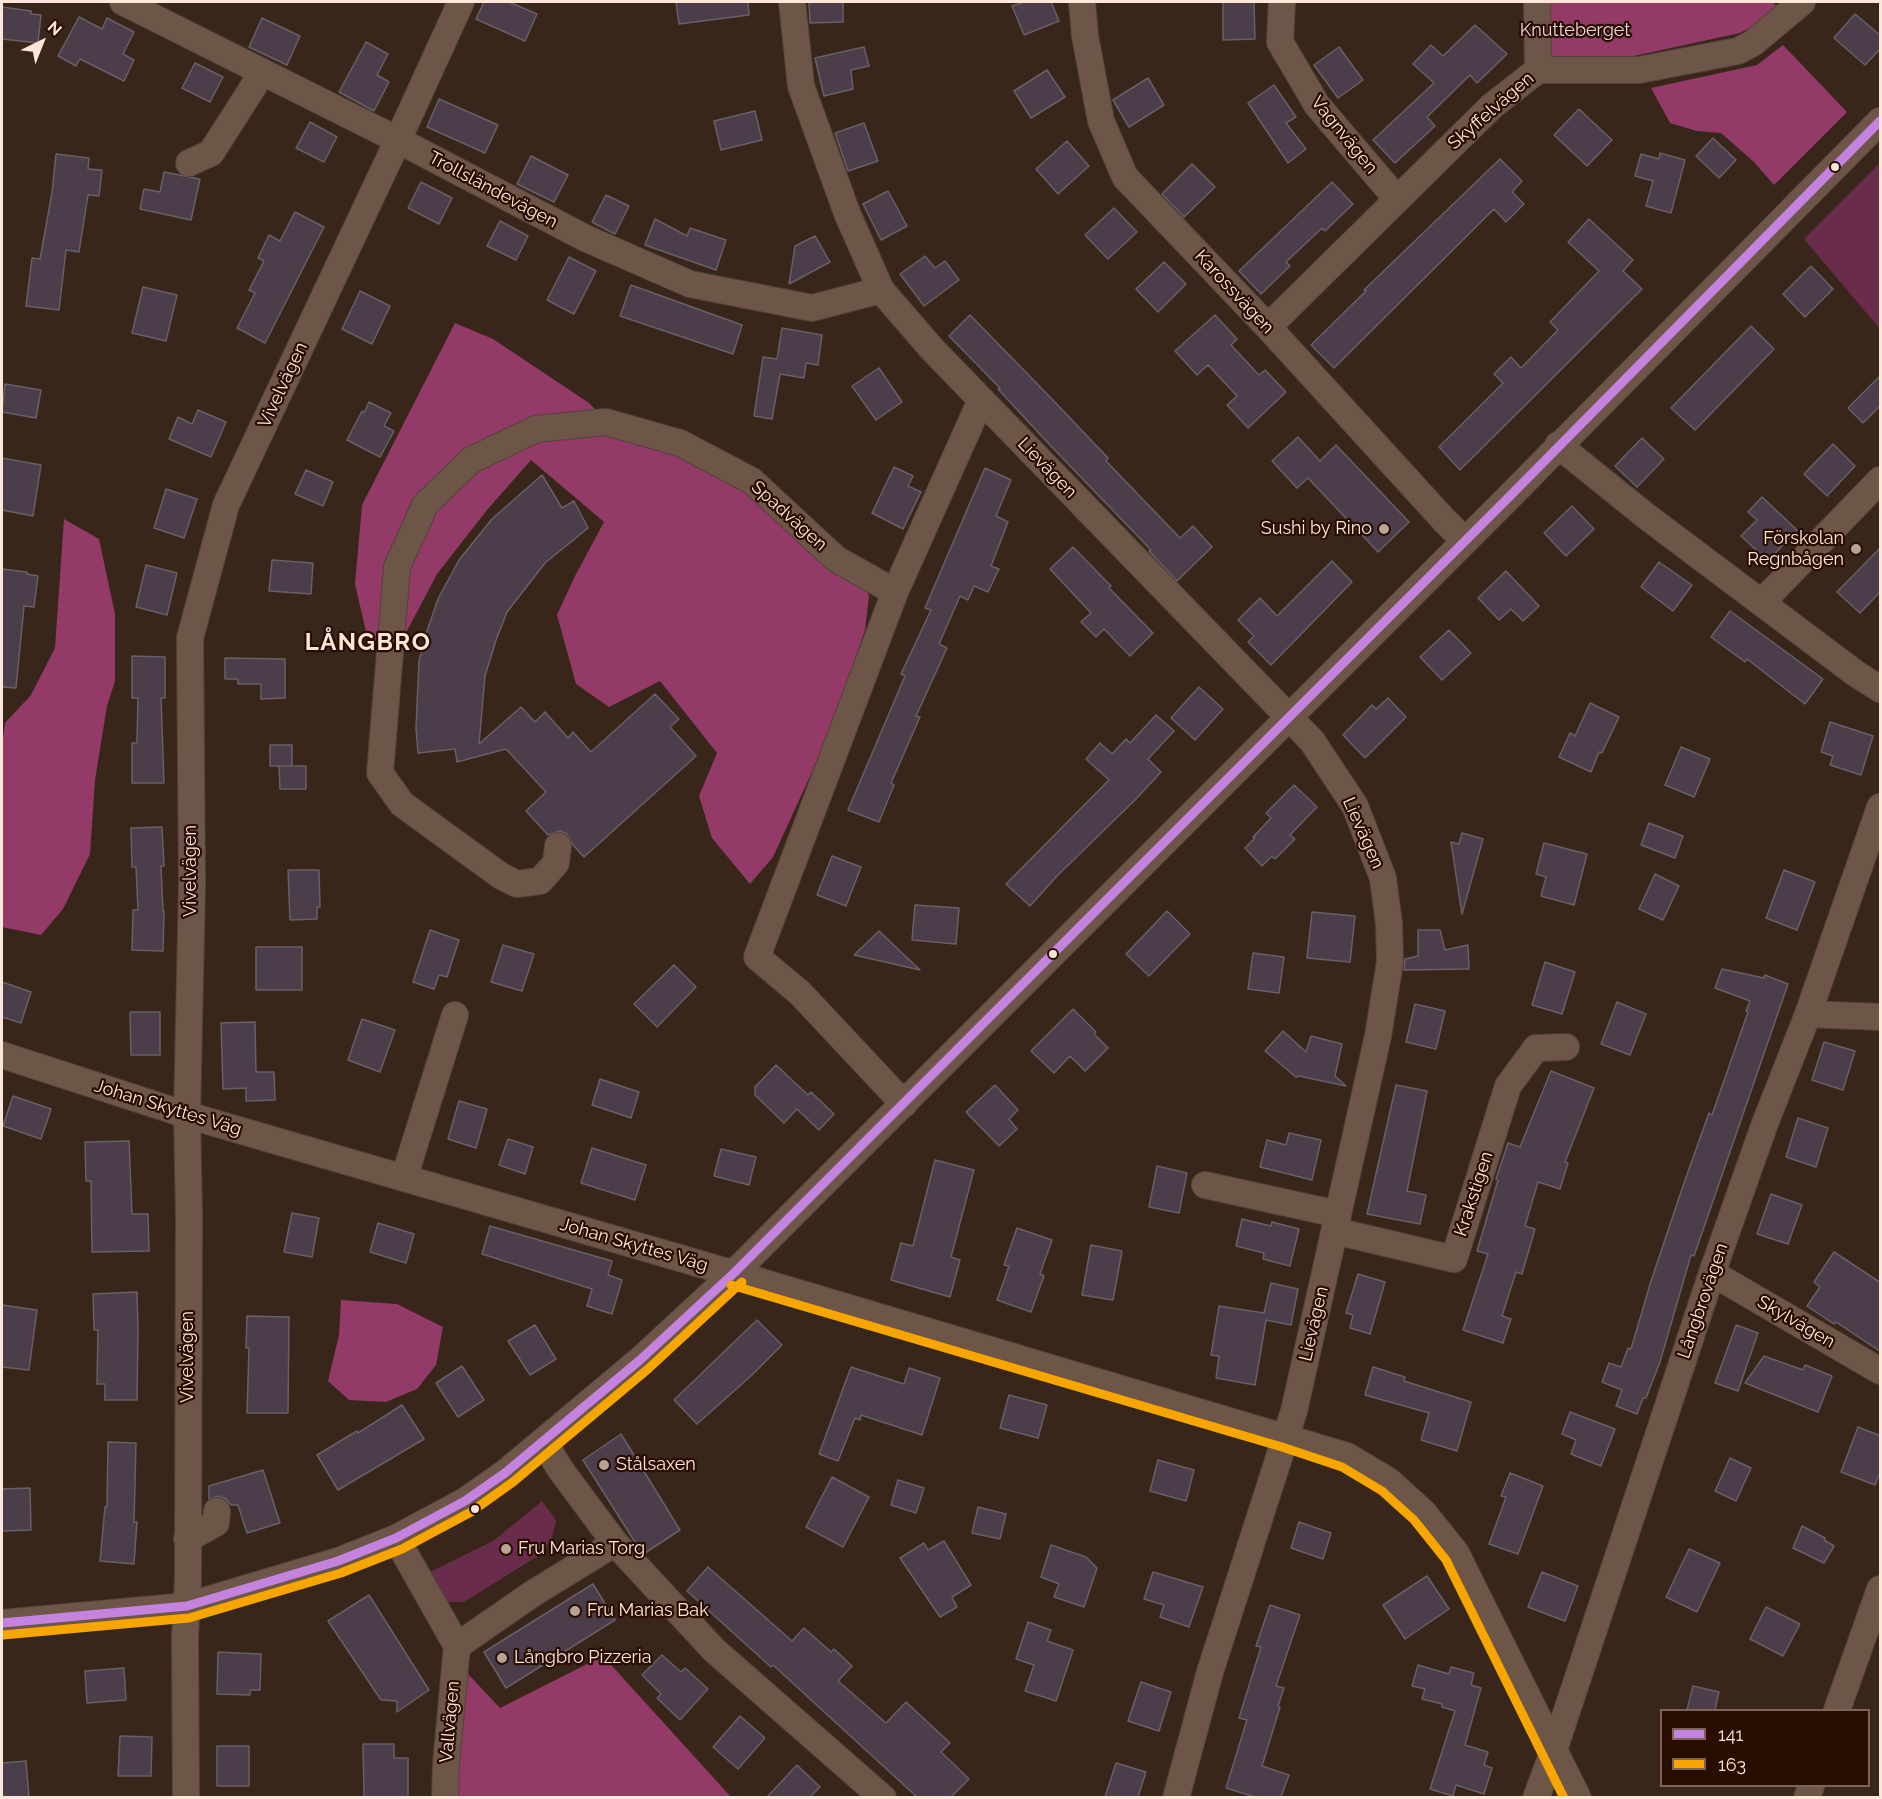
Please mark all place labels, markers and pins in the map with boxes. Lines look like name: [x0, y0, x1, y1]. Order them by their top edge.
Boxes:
unlabelled marker: [1829, 161, 1841, 173]
place label: Sushi by Rino: [1261, 518, 1372, 540]
marker: Sushi by Rino: [1377, 522, 1391, 536]
place label: Förskolan Regnbågen: [1747, 528, 1844, 570]
marker: Förskolan Regnbågen: [1849, 542, 1863, 556]
unlabelled marker: [1047, 948, 1059, 960]
place label: Stålsaxen: [616, 1454, 696, 1476]
marker: Stålsaxen: [597, 1458, 611, 1472]
unlabelled marker: [469, 1503, 481, 1515]
place label: Fru Marias Torg: [518, 1538, 645, 1560]
marker: Fru Marias Torg: [499, 1542, 513, 1556]
place label: Fru Marias Bak: [587, 1600, 709, 1622]
marker: Fru Marias Bak: [568, 1604, 582, 1618]
place label: Långbro Pizzeria: [514, 1647, 652, 1669]
marker: Långbro Pizzeria: [495, 1651, 509, 1665]

